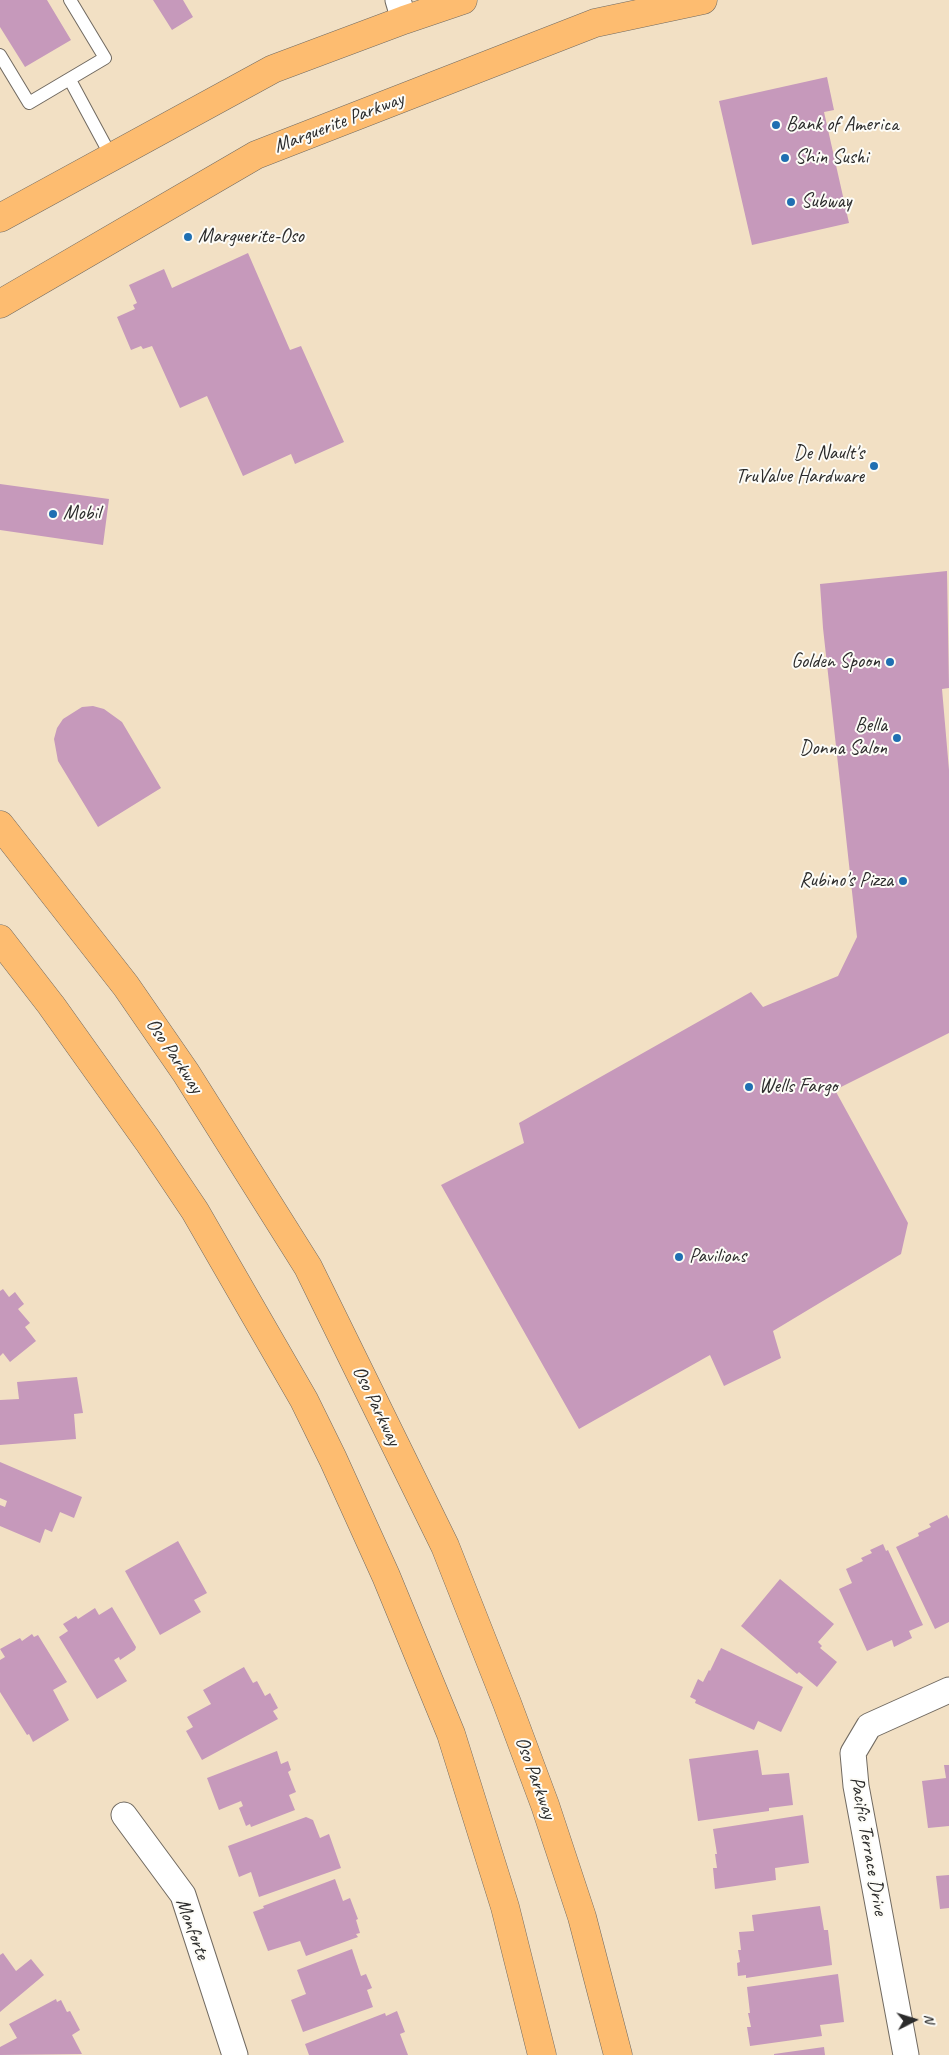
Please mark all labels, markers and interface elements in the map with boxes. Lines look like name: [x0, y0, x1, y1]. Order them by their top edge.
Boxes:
street label: Marguerite Parkway: [271, 87, 407, 159]
place label: Bank of America: [786, 113, 898, 137]
marker: Bank of America: [770, 119, 782, 131]
place label: Shin Sushi: [795, 146, 868, 170]
marker: Shin Sushi: [779, 152, 791, 164]
place label: Subway: [801, 190, 851, 214]
marker: Subway: [785, 196, 797, 208]
place label: Marguerite-Oso: [198, 225, 304, 249]
marker: Marguerite-Oso: [182, 231, 194, 243]
place label: De Nault's TruValue Hardware: [736, 442, 864, 489]
marker: De Nault's TruValue Hardware: [868, 460, 880, 472]
place label: Mobil: [63, 502, 100, 526]
marker: Mobil: [47, 508, 59, 520]
place label: Golden Spoon: [791, 650, 880, 674]
marker: Golden Spoon: [884, 656, 896, 668]
place label: Bella Donna Salon: [800, 714, 887, 761]
marker: Bella Donna Salon: [891, 732, 903, 744]
place label: Rubino's Pizza: [799, 869, 893, 893]
marker: Rubino's Pizza: [897, 875, 909, 887]
street label: Oso Parkway: [140, 1014, 208, 1098]
place label: Wells Fargo: [759, 1075, 837, 1099]
marker: Wells Fargo: [743, 1081, 755, 1093]
place label: Pavilions: [689, 1245, 746, 1269]
marker: Pavilions: [673, 1251, 685, 1263]
street label: Oso Parkway: [346, 1362, 406, 1450]
street label: Oso Parkway: [509, 1734, 561, 1822]
street label: Pacific Terrace Drive: [844, 1775, 892, 1917]
street label: Monforte: [170, 1895, 214, 1963]
north arrow: [889, 1995, 939, 2045]
text: N: [921, 2014, 938, 2024]

